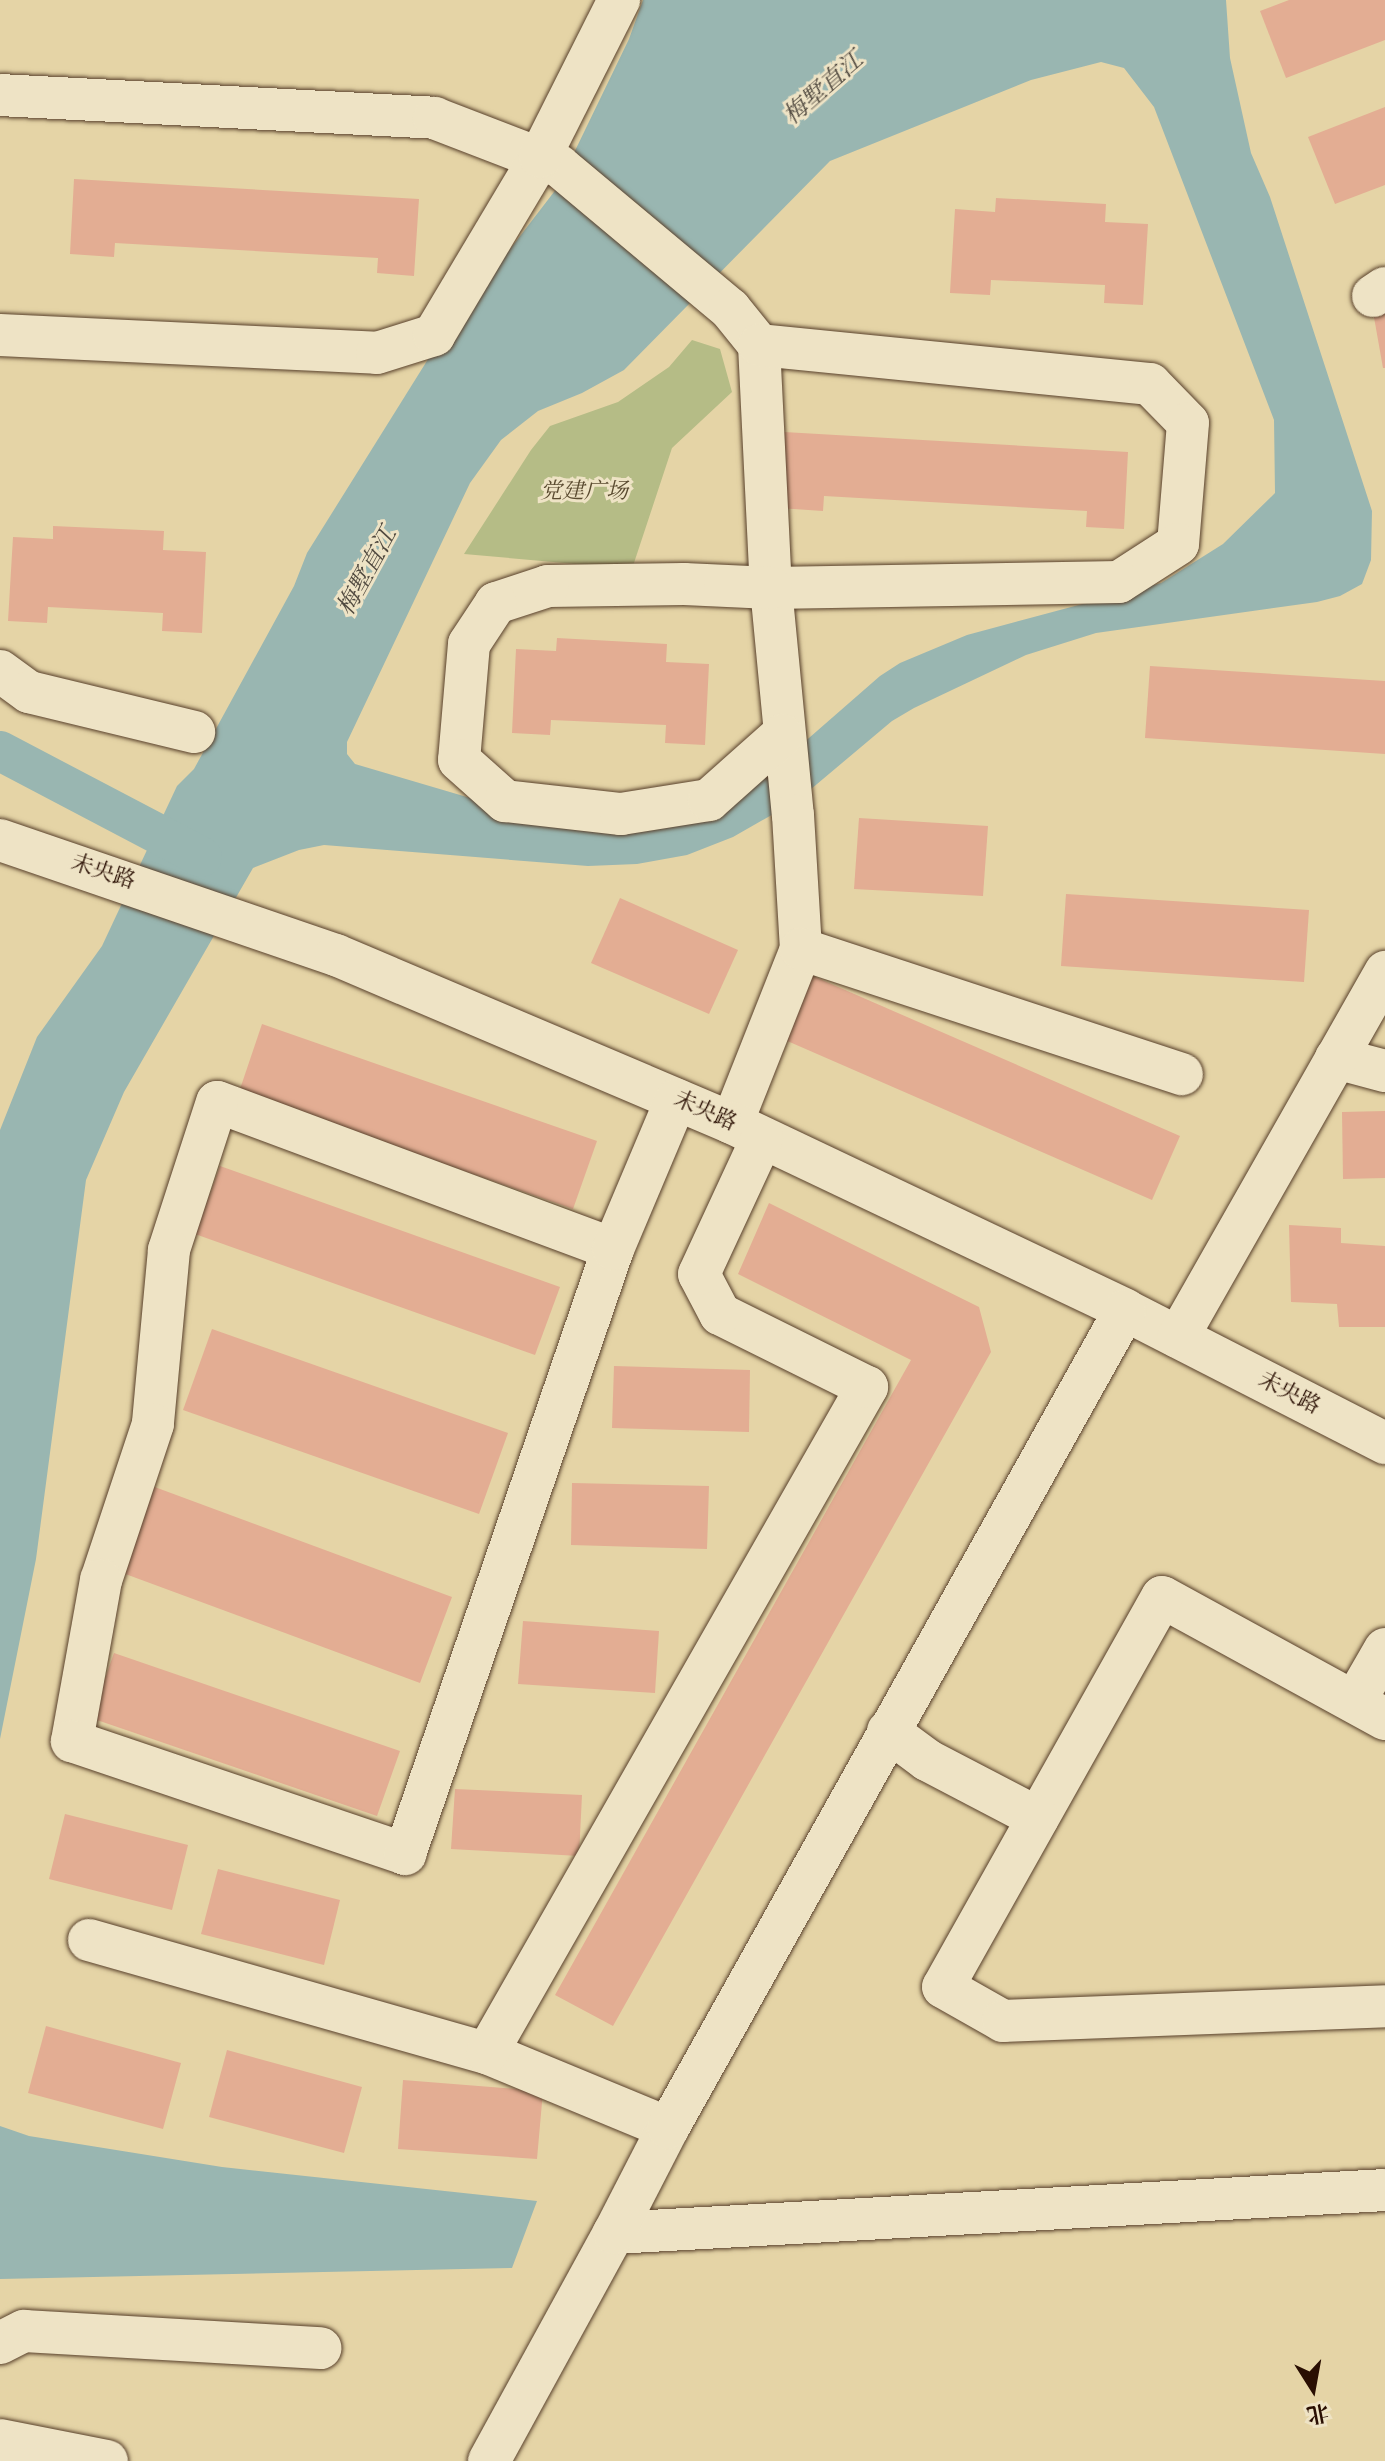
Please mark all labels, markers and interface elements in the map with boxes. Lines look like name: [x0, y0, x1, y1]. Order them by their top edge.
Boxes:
water label: 梅墅直江: [778, 47, 870, 131]
park label: 党建广场: [540, 480, 628, 506]
water label: 梅墅直江: [332, 523, 404, 621]
street label: 未央路: [68, 850, 138, 896]
street label: 未央路: [669, 1087, 741, 1137]
street label: 未央路: [1254, 1367, 1324, 1421]
north arrow: [1273, 2349, 1353, 2429]
text: 北: [1304, 2397, 1331, 2428]

